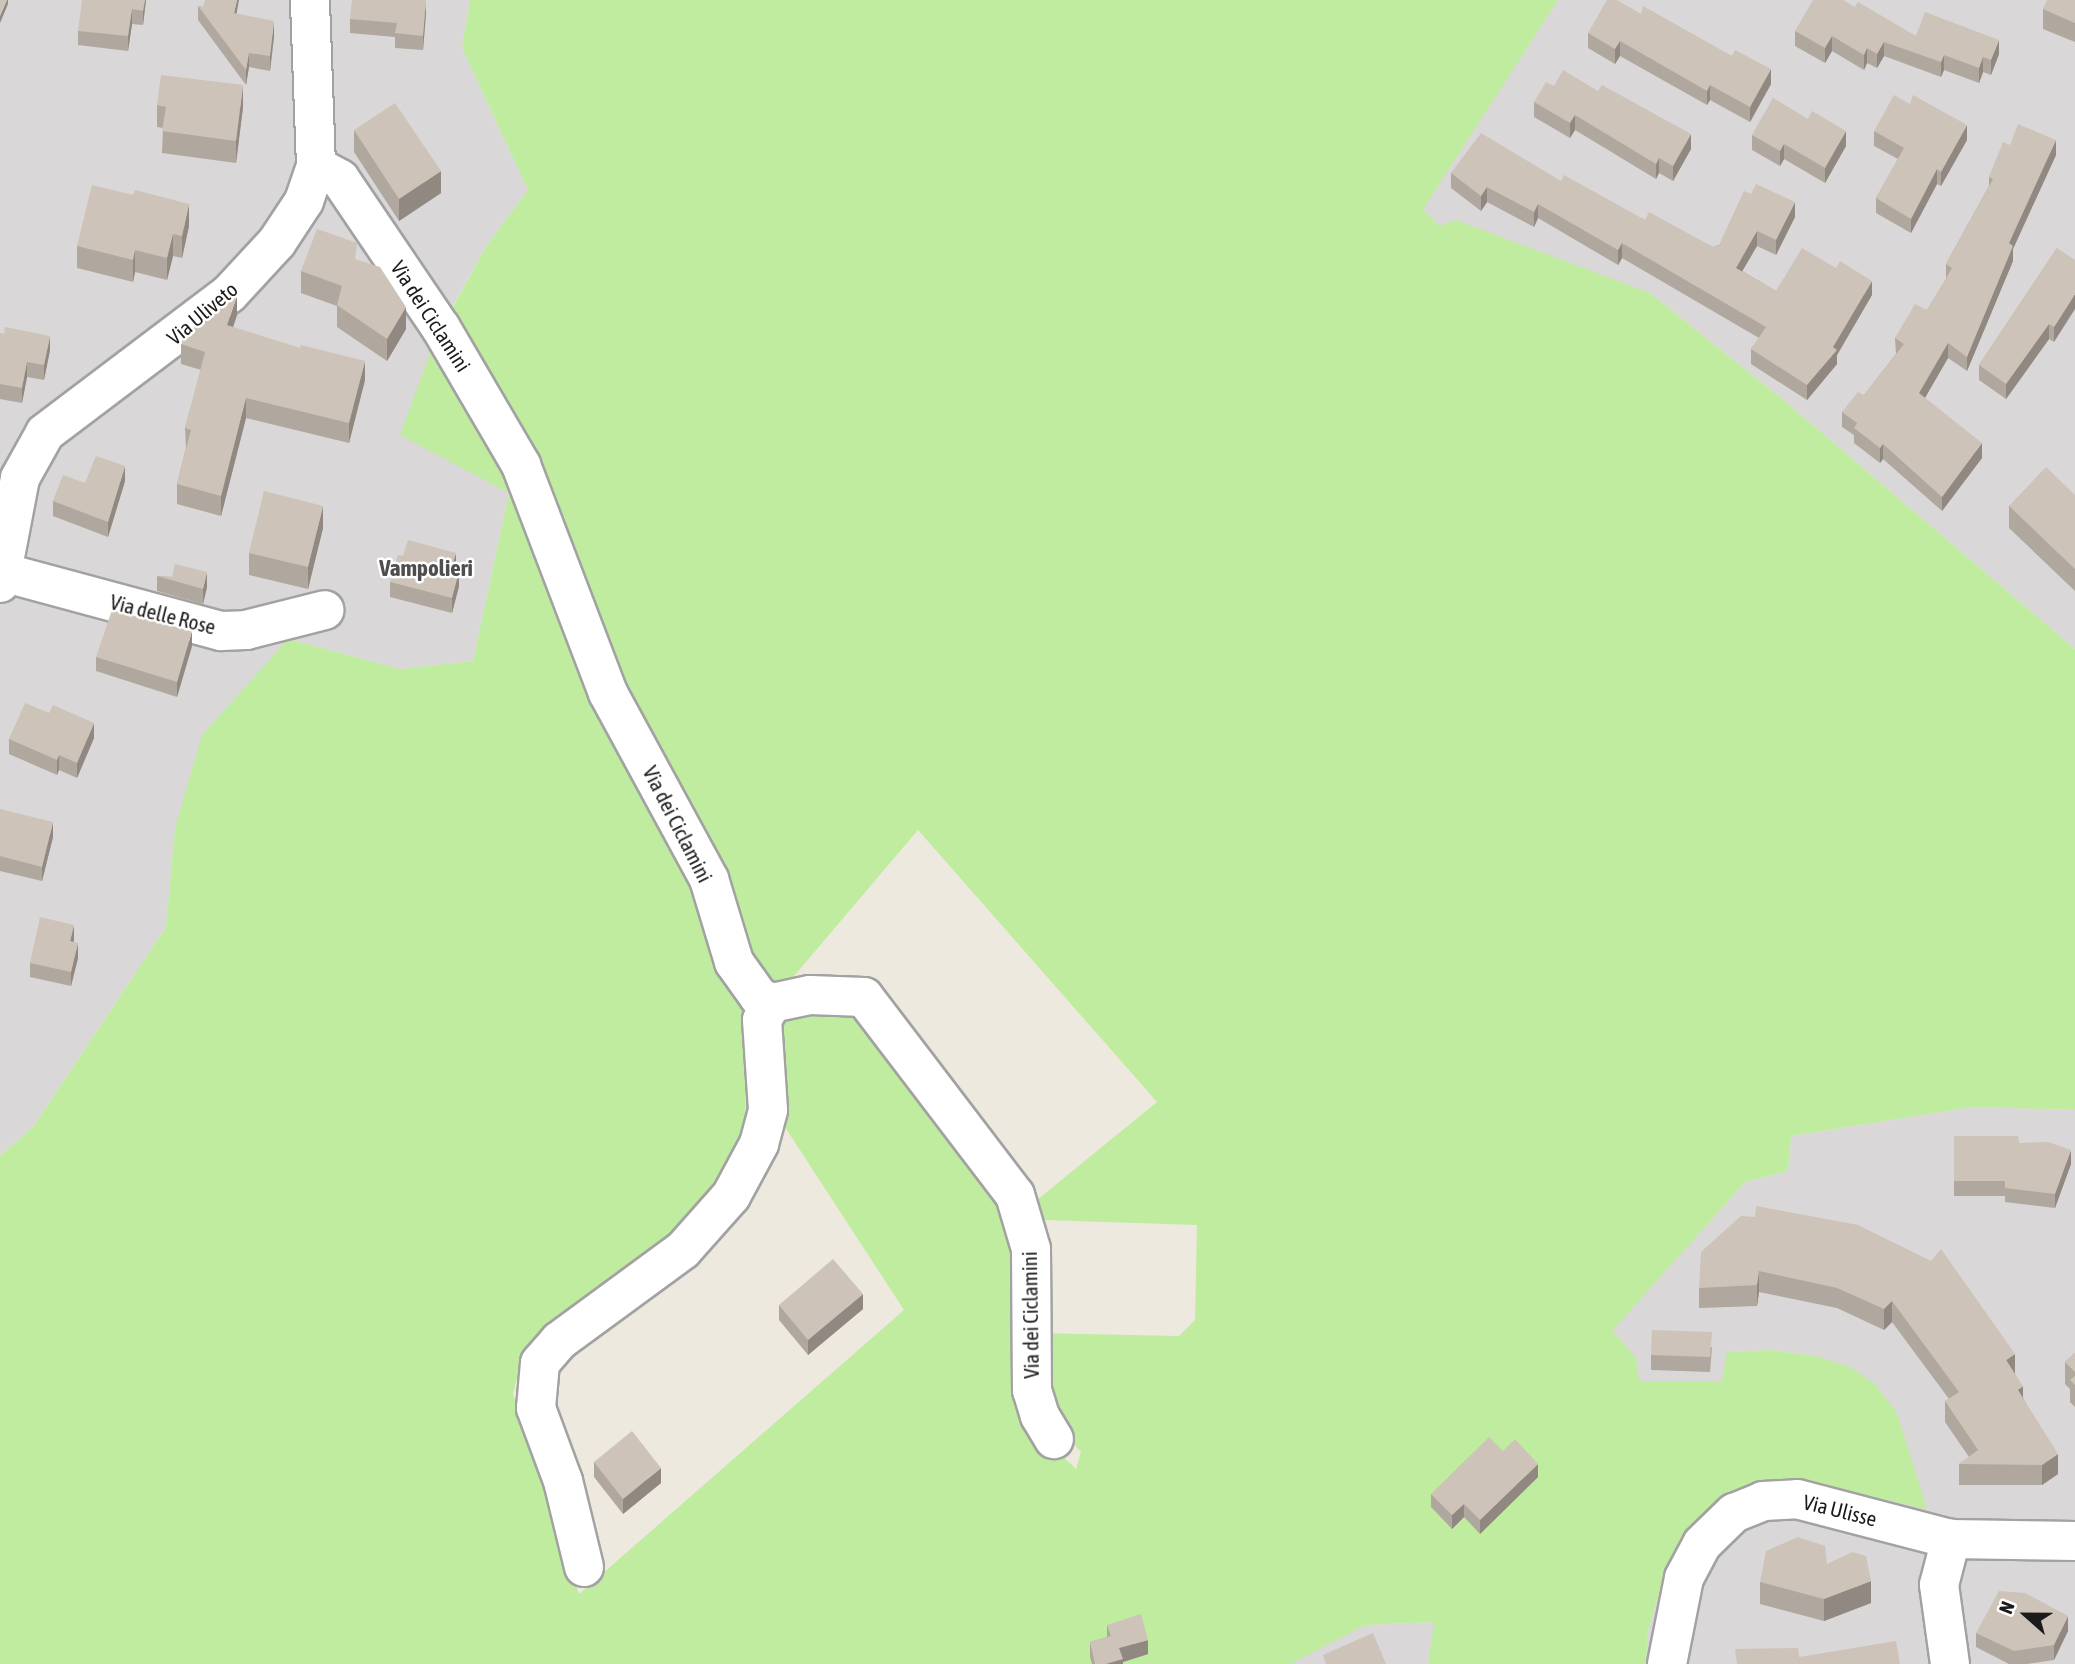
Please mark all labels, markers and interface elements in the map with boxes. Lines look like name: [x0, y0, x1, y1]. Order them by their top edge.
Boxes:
street label: Via dei Ciclamini: [386, 256, 476, 376]
street label: Via Uliveto: [162, 276, 242, 350]
district label: Vampolieri: [379, 554, 473, 582]
street label: Via delle Rose: [108, 589, 218, 639]
street label: Via dei Ciclamini: [638, 762, 718, 886]
street label: Via dei Ciclamini: [1016, 1251, 1044, 1379]
street label: Via Ulisse: [1801, 1489, 1879, 1531]
north arrow: [1991, 1580, 2061, 1650]
text: N: [1994, 1598, 2019, 1617]

